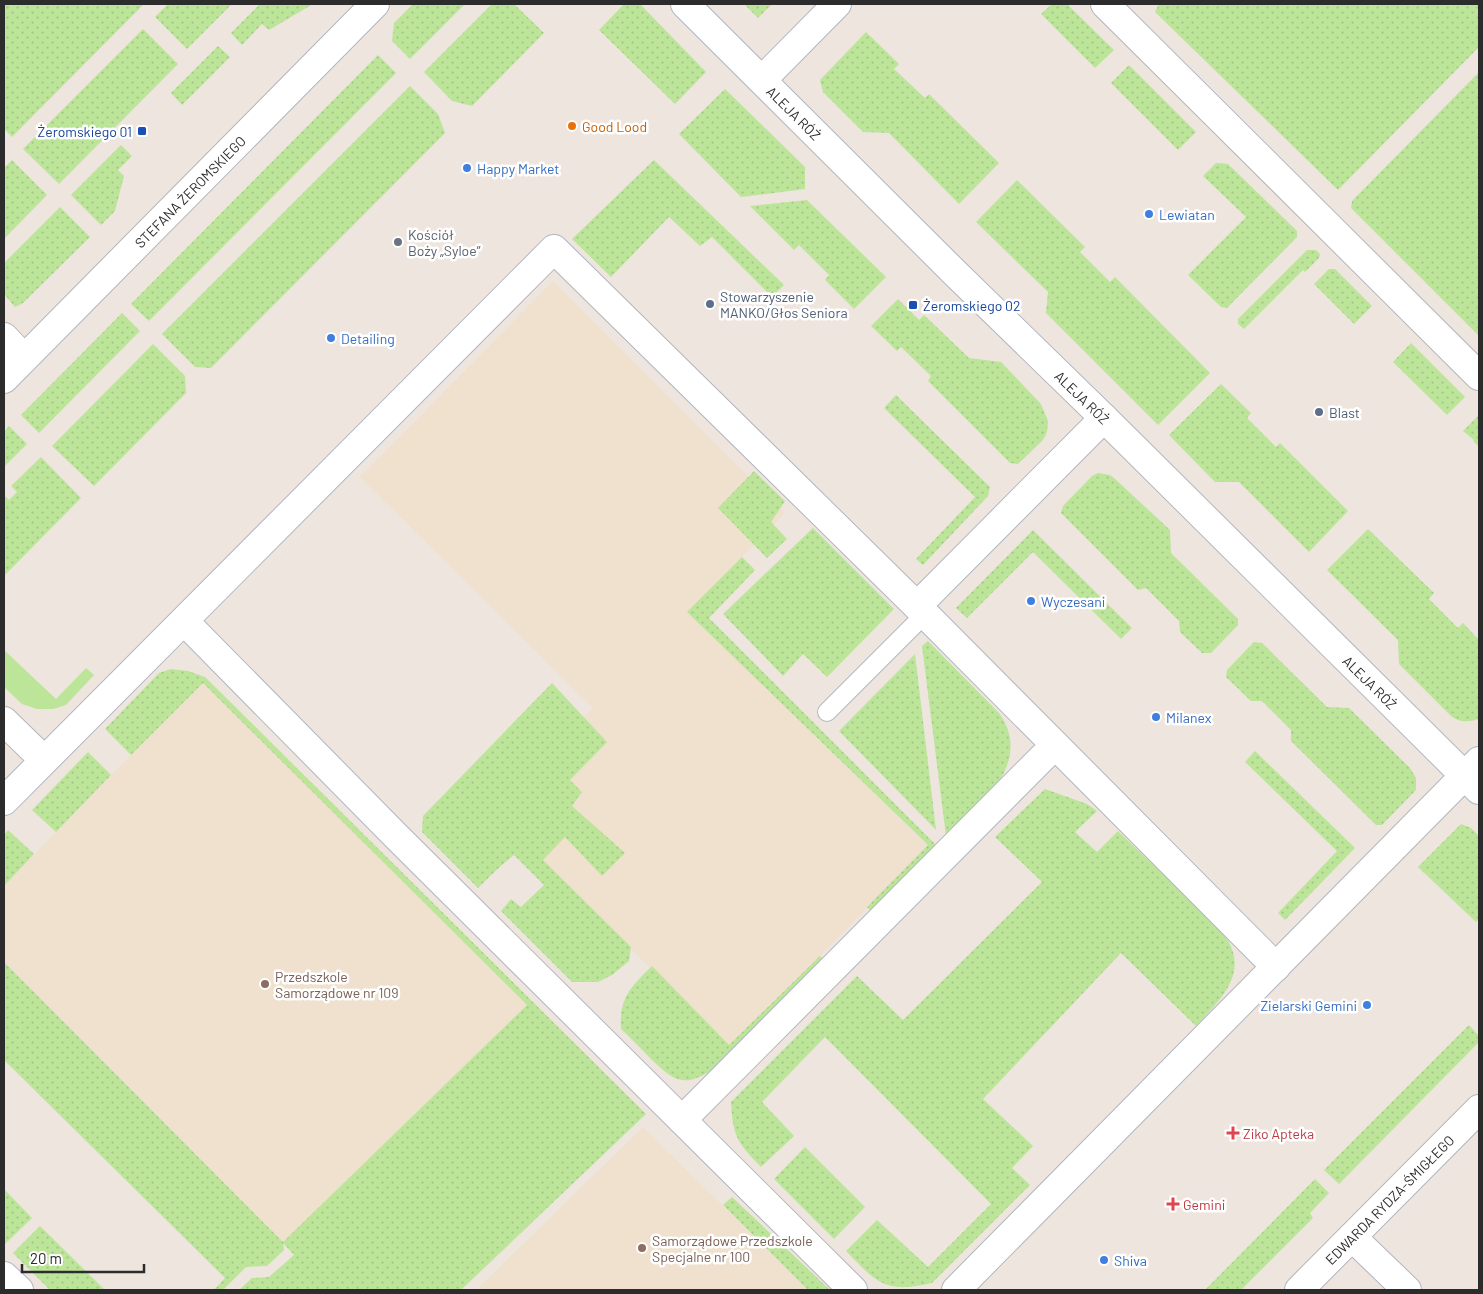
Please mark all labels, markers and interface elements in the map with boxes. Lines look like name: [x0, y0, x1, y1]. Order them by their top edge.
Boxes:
street label: ALEJA RÓŻ: [764, 82, 825, 143]
place label: Good Lood: [582, 118, 647, 135]
marker: Good Lood: [566, 120, 578, 132]
place label: Żeromskiego 01: [38, 123, 132, 140]
marker: Żeromskiego 01: [136, 125, 148, 137]
street label: STEFANA ŻEROMSKIEGO: [131, 132, 249, 251]
place label: Happy Market: [477, 160, 559, 177]
marker: Happy Market: [461, 162, 473, 174]
place label: Lewiatan: [1159, 206, 1215, 223]
marker: Lewiatan: [1143, 208, 1155, 220]
place label: Kościół Boży „Syloe”: [408, 226, 481, 259]
marker: Kościół Boży „Syloe”: [392, 236, 404, 248]
place label: Stowarzyszenie MANKO/Głos Seniora: [720, 288, 848, 321]
place label: Żeromskiego 02: [923, 297, 1021, 314]
marker: Stowarzyszenie MANKO/Głos Seniora: [704, 298, 716, 310]
marker: Żeromskiego 02: [907, 299, 919, 311]
place label: Detailing: [341, 330, 395, 347]
marker: Detailing: [325, 332, 337, 344]
street label: ALEJA RÓŻ: [1052, 367, 1113, 427]
place label: Blast: [1329, 404, 1360, 421]
marker: Blast: [1313, 406, 1325, 418]
place label: Wyczesani: [1041, 593, 1105, 610]
marker: Wyczesani: [1025, 595, 1037, 607]
street label: ALEJA RÓŻ: [1340, 652, 1401, 712]
place label: Milanex: [1166, 709, 1212, 726]
marker: Milanex: [1150, 711, 1162, 723]
place label: Przedszkole Samorządowe nr 109: [275, 968, 398, 1001]
marker: Przedszkole Samorządowe nr 109: [259, 978, 271, 990]
place label: Zielarski Gemini: [1260, 997, 1357, 1014]
marker: Zielarski Gemini: [1361, 999, 1373, 1011]
place label: Ziko Apteka: [1243, 1125, 1314, 1142]
marker: Ziko Apteka: [1227, 1127, 1239, 1139]
street label: EDWARDA RYDZA-ŚMIGŁEGO: [1321, 1131, 1457, 1267]
place label: Gemini: [1183, 1196, 1225, 1213]
marker: Gemini: [1167, 1198, 1179, 1210]
place label: Samorządowe Przedszkole Specjalne nr 100: [652, 1232, 813, 1265]
scale bar: [22, 1242, 145, 1274]
marker: Samorządowe Przedszkole Specjalne nr 100: [636, 1242, 648, 1254]
text: 20 m: [30, 1249, 62, 1267]
place label: Shiva: [1114, 1252, 1147, 1269]
marker: Shiva: [1098, 1254, 1110, 1266]

